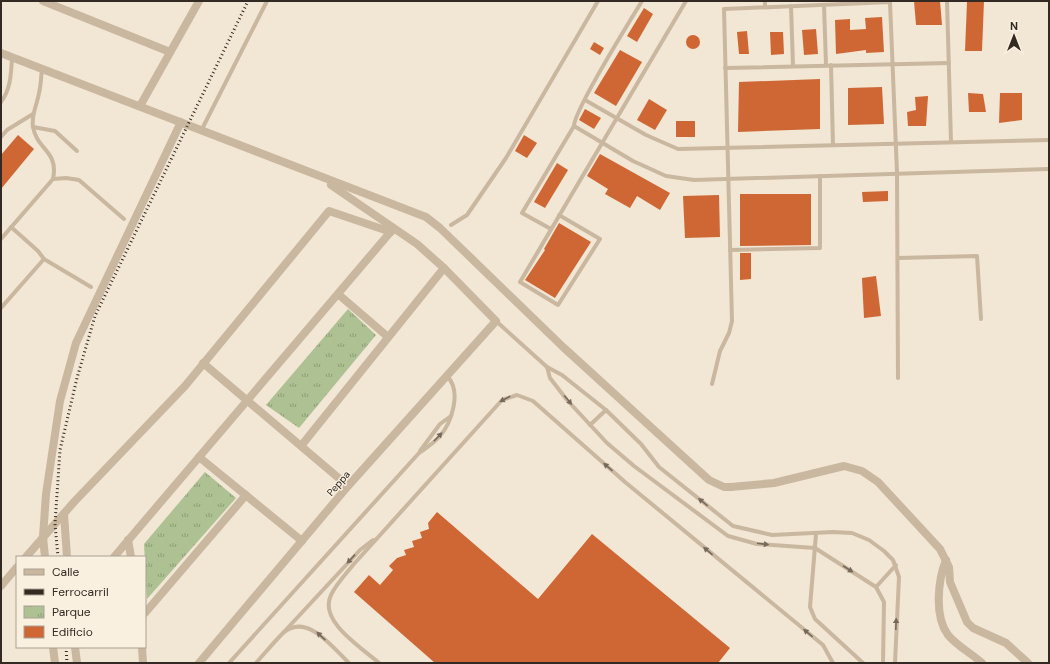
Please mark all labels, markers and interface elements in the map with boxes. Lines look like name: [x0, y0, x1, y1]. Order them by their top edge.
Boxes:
north arrow: [994, 16, 1034, 56]
text: N: [1010, 19, 1018, 33]
one-way arrow: [563, 394, 572, 405]
one-way arrow: [499, 396, 511, 402]
one-way arrow: [434, 432, 443, 442]
one-way arrow: [603, 463, 614, 472]
street label: Peppa: [324, 468, 353, 499]
one-way arrow: [697, 498, 708, 506]
one-way arrow: [757, 541, 769, 548]
one-way arrow: [703, 546, 714, 555]
one-way arrow: [347, 554, 356, 564]
legend: [16, 556, 146, 648]
text: Calle: [52, 564, 79, 580]
one-way arrow: [842, 565, 854, 572]
text: Ferrocarril: [52, 584, 109, 600]
text: Parque: [52, 604, 91, 620]
one-way arrow: [893, 617, 899, 630]
text: Edificio: [52, 624, 93, 640]
one-way arrow: [803, 629, 814, 638]
one-way arrow: [315, 632, 326, 641]

